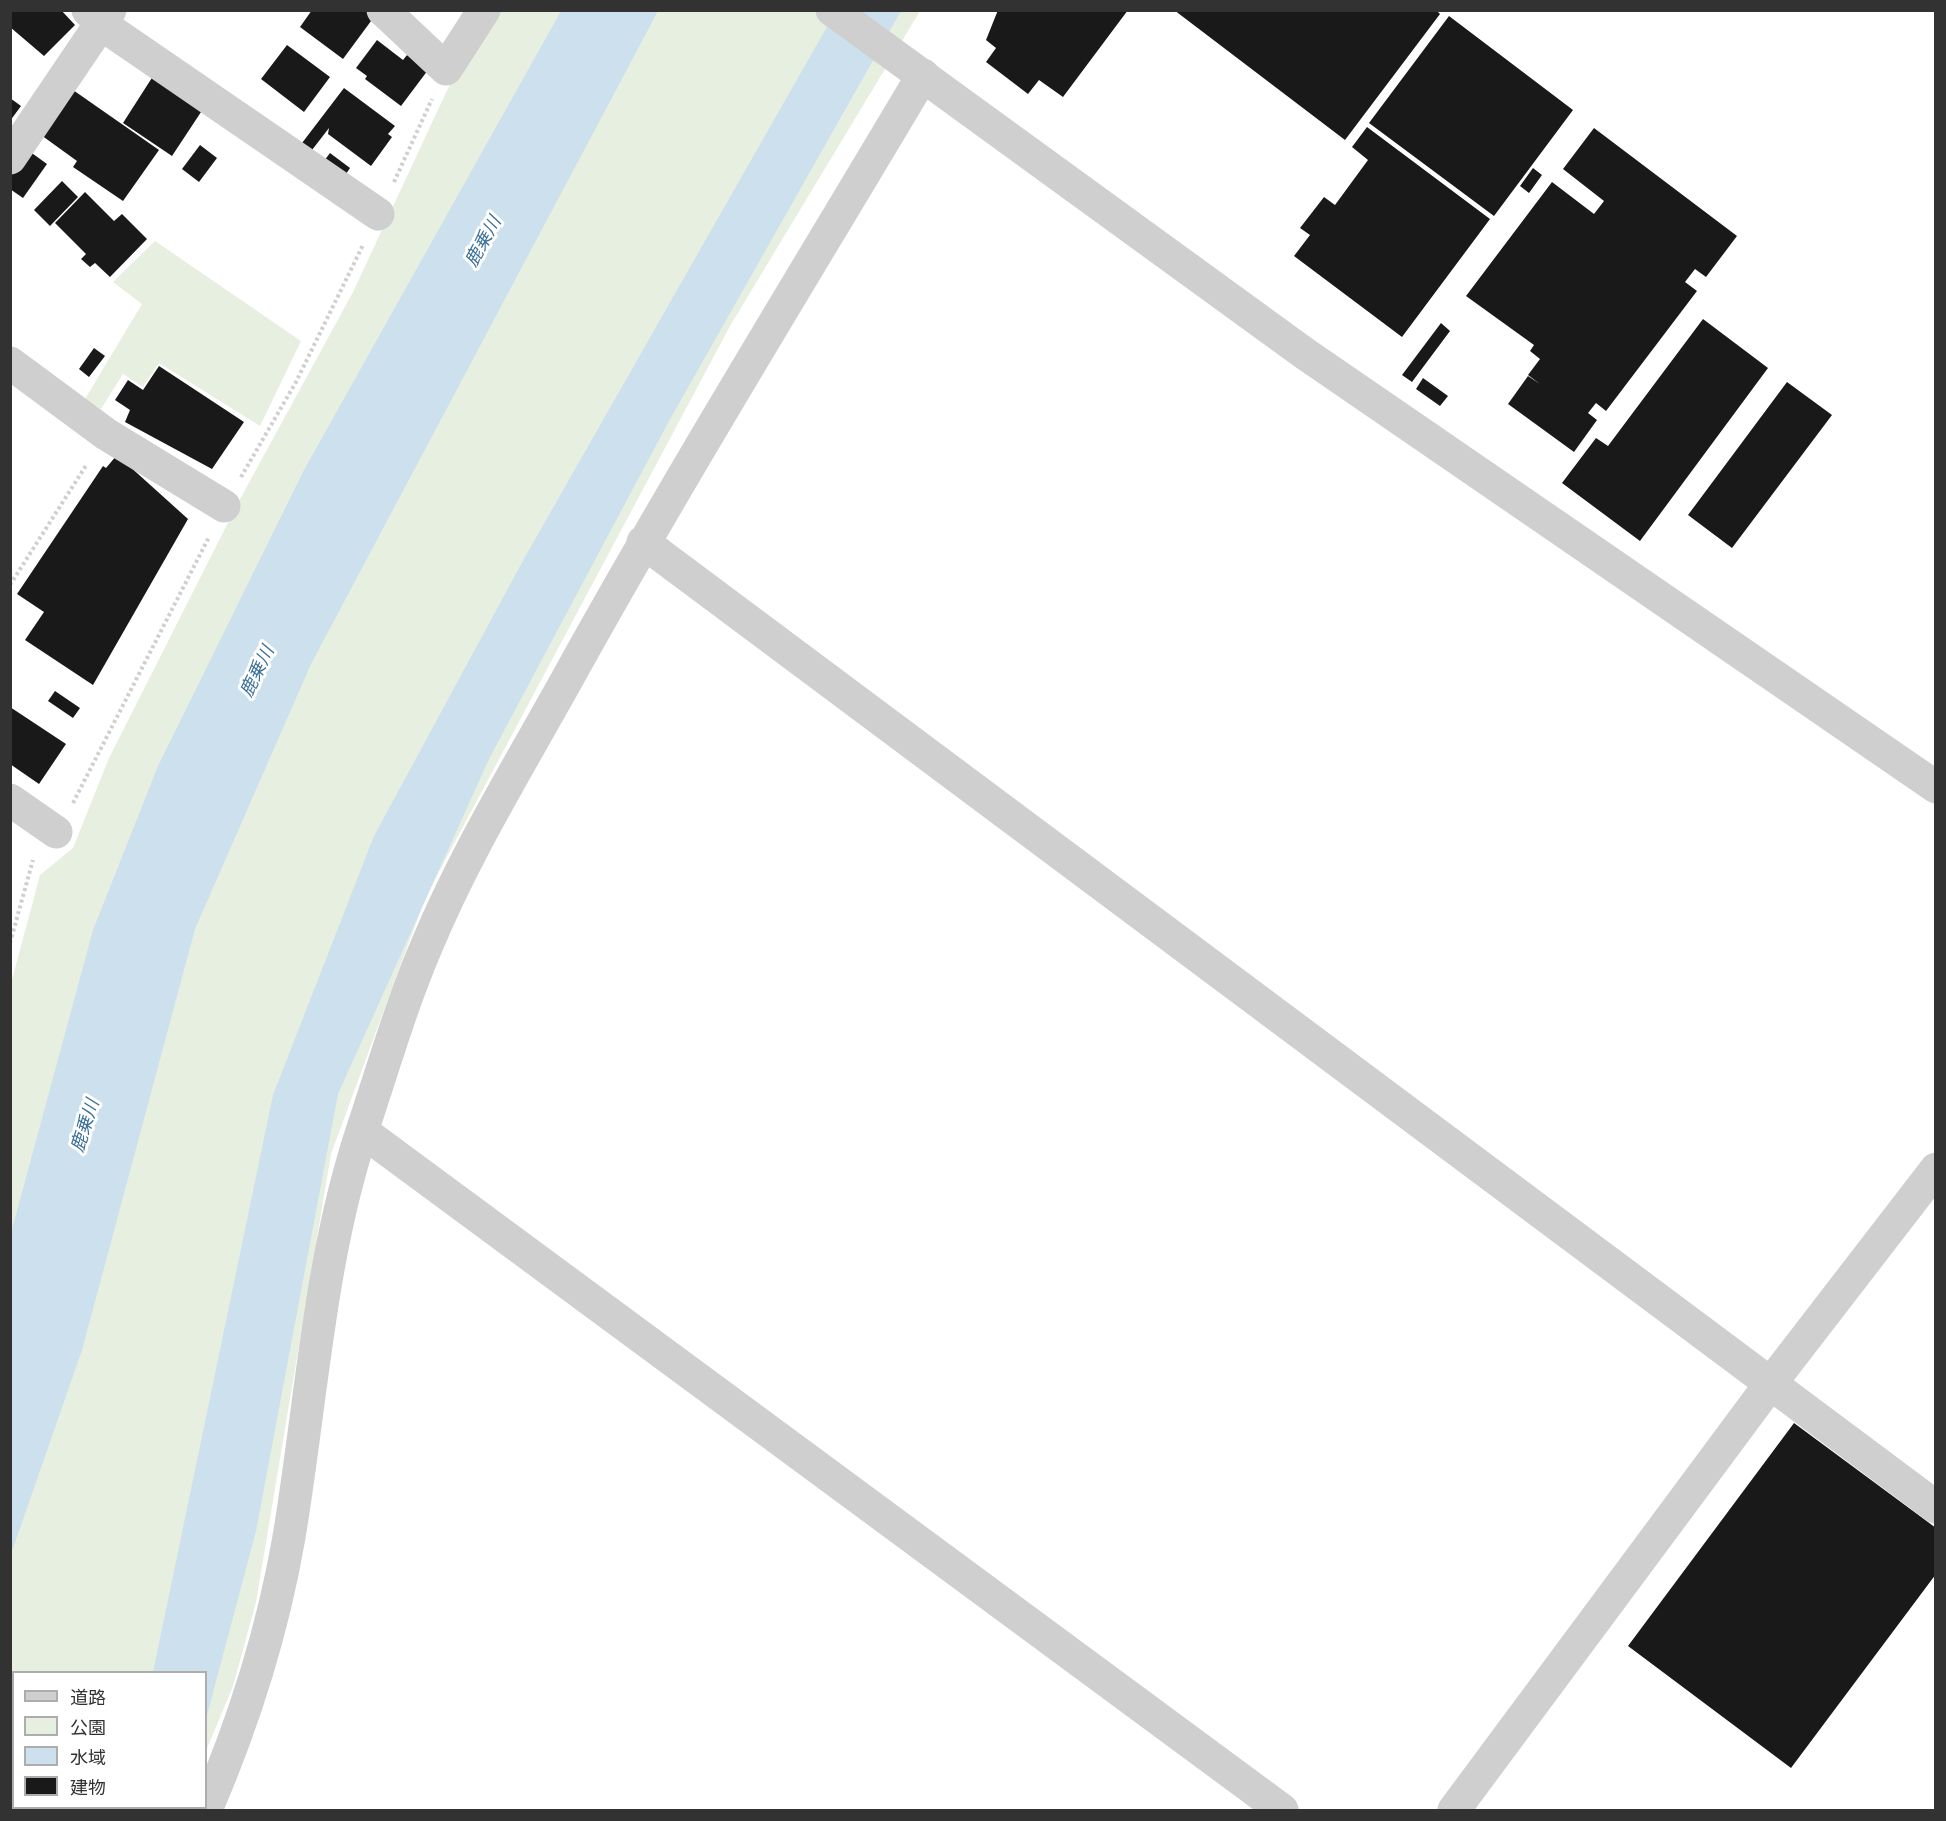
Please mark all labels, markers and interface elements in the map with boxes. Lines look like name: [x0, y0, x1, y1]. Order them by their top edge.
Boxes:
water label: 鹿乗川: [461, 213, 507, 271]
water label: 鹿乗川: [236, 643, 280, 701]
water label: 鹿乗川: [67, 1097, 105, 1155]
legend: [12, 1671, 207, 1809]
text: 道路: [70, 1687, 106, 1709]
text: 公園: [70, 1717, 106, 1739]
text: 水域: [70, 1747, 106, 1769]
text: 建物: [70, 1777, 106, 1799]

